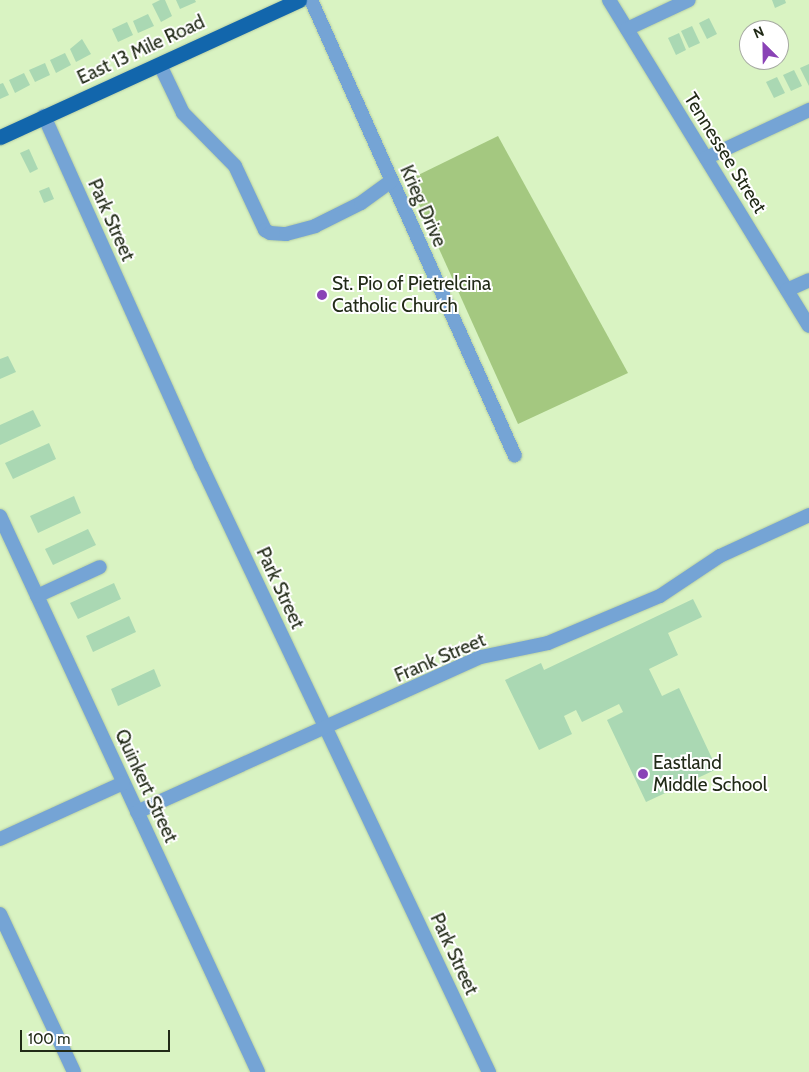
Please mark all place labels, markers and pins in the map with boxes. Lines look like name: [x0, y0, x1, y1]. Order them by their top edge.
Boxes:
place label: St. Pio of Pietrelcina Catholic Church: [332, 273, 491, 317]
marker: St. Pio of Pietrelcina Catholic Church: [316, 289, 328, 301]
place label: Eastland Middle School: [653, 752, 767, 796]
marker: Eastland Middle School: [637, 768, 649, 780]

